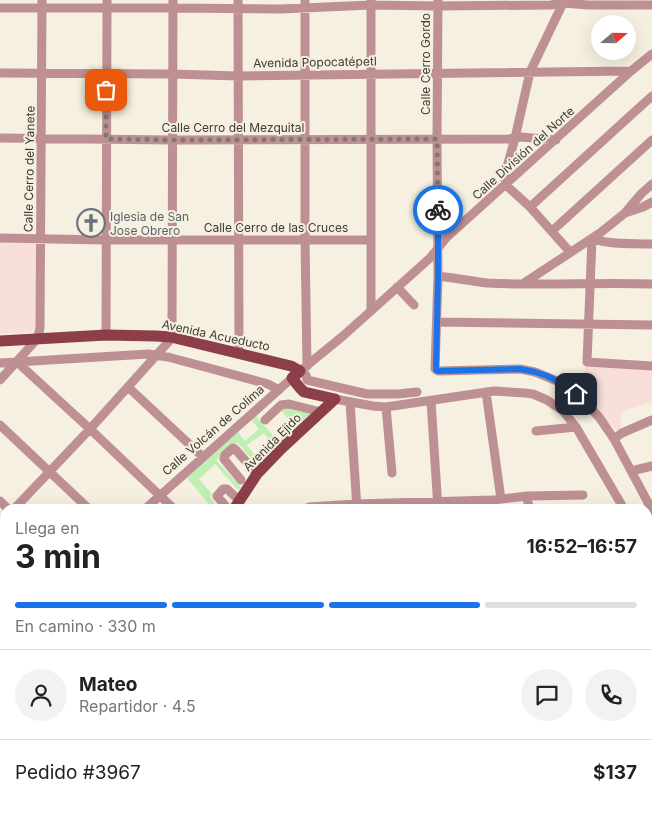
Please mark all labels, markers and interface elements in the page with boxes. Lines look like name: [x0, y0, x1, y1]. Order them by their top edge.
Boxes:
street label: Calle Cerro Gordo: [418, 13, 433, 115]
north arrow: [591, 15, 636, 60]
map controls: [591, 15, 636, 60]
street label: Avenida Popocatépetl: [253, 53, 377, 71]
pin: [85, 69, 127, 111]
icon: bag: [92, 76, 120, 104]
street label: Calle División del Norte: [469, 103, 577, 203]
street label: Calle Cerro del Yanete: [20, 106, 38, 232]
street label: Calle Cerro del Mezquital: [162, 120, 304, 135]
courier: [413, 185, 463, 235]
icon: bike: [424, 196, 452, 224]
church icon: Iglesia de San Jose Obrero: [76, 208, 106, 238]
place label: Iglesia de San Jose Obrero: [110, 209, 189, 238]
street label: Calle Cerro de las Cruces: [204, 220, 348, 235]
street label: Avenida Acueducto: [161, 316, 271, 354]
pin: [555, 373, 597, 415]
icon: home: [562, 380, 590, 408]
street label: Calle Volcán de Colima: [159, 382, 267, 478]
street label: Avenida Ejido: [240, 410, 304, 474]
text: Llega en: [15, 518, 79, 538]
text: 16:52–16:57: [526, 535, 637, 558]
text: 3 min: [15, 537, 101, 576]
text: En camino · 330 m: [15, 616, 156, 636]
button: person: [15, 669, 67, 721]
button: chat: [521, 669, 573, 721]
button: phone: [585, 669, 637, 721]
text: Mateo: [79, 673, 137, 696]
text: Repartidor · 4.5: [79, 696, 196, 716]
text: Pedido #3967: [15, 761, 141, 784]
text: $137: [593, 761, 637, 784]

